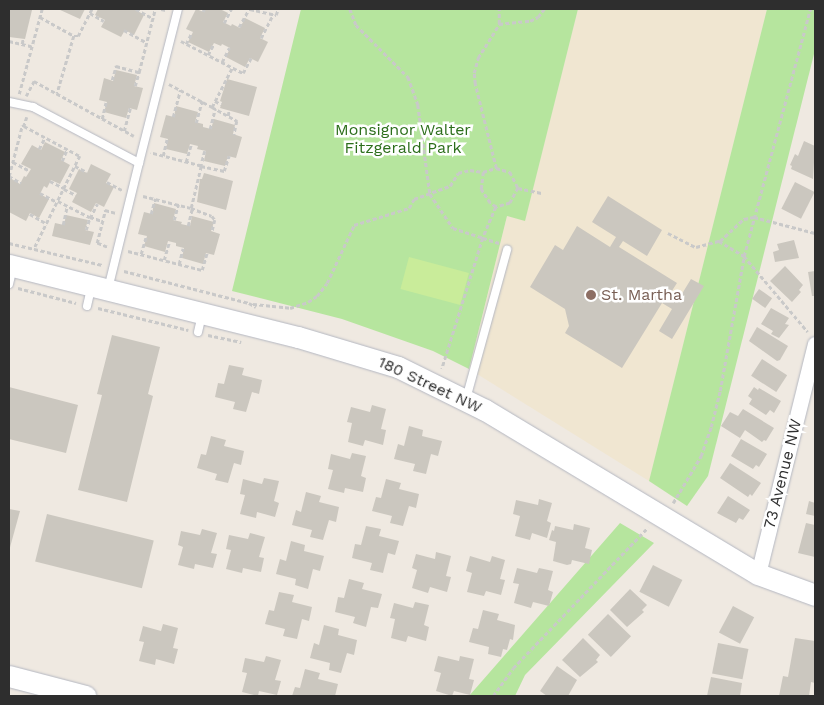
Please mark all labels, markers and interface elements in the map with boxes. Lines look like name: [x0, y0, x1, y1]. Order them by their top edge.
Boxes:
park label: Monsignor Walter Fitzgerald Park: [335, 120, 471, 158]
place label: St. Martha: [601, 285, 682, 305]
marker: St. Martha: [585, 289, 597, 301]
street label: 180 Street NW: [375, 353, 485, 417]
street label: 73 Avenue NW: [760, 417, 806, 531]

